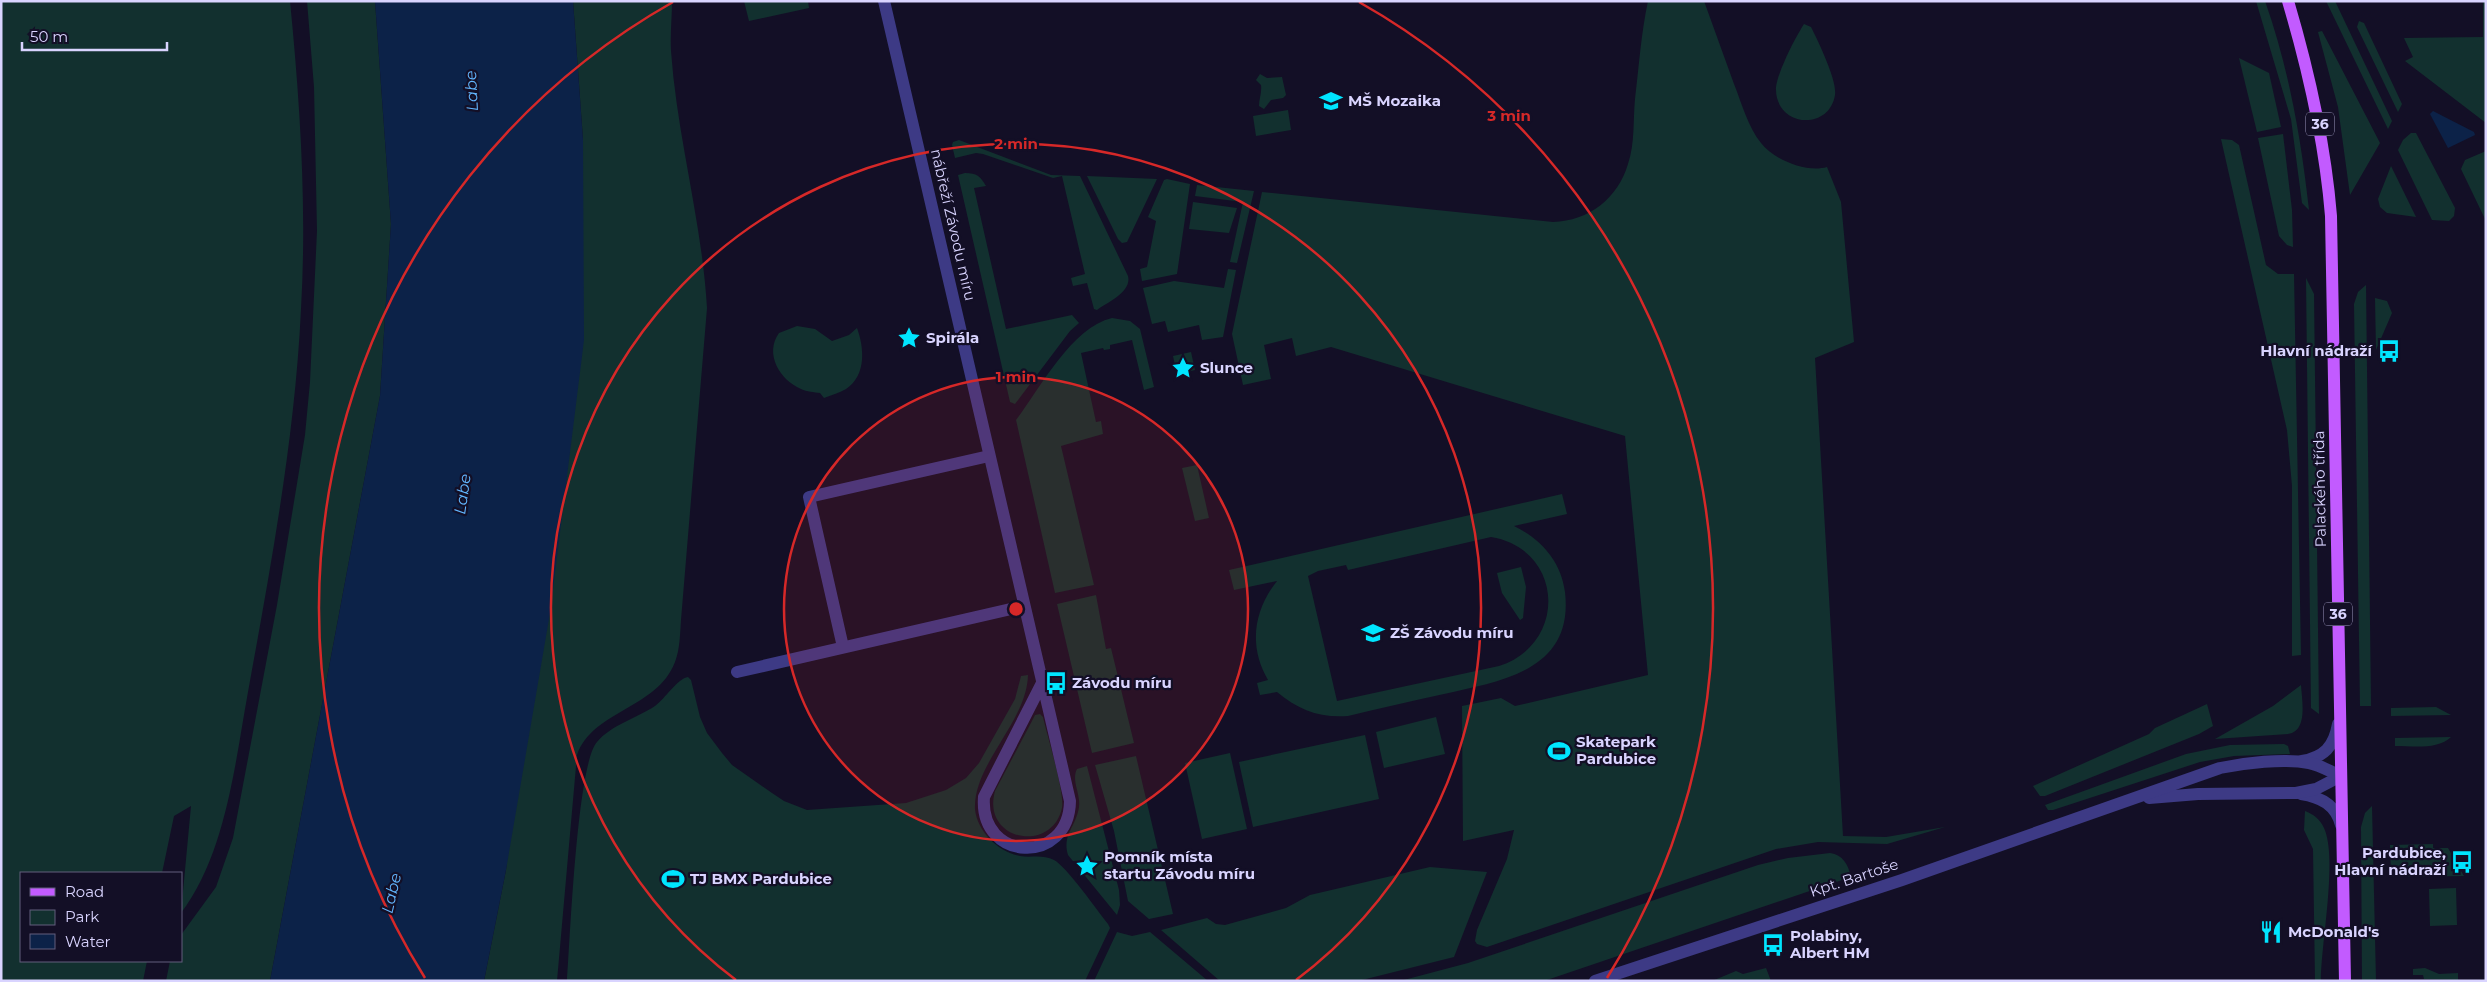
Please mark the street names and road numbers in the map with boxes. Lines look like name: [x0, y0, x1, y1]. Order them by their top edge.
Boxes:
road number: 36: [2306, 112, 2334, 136]
street label: nábřeží Závodu míru: [927, 147, 980, 303]
street label: Palackého třída: [2309, 430, 2330, 548]
road number: 36: [2324, 602, 2352, 626]
street label: Kpt. Bartoše: [1807, 854, 1901, 901]

